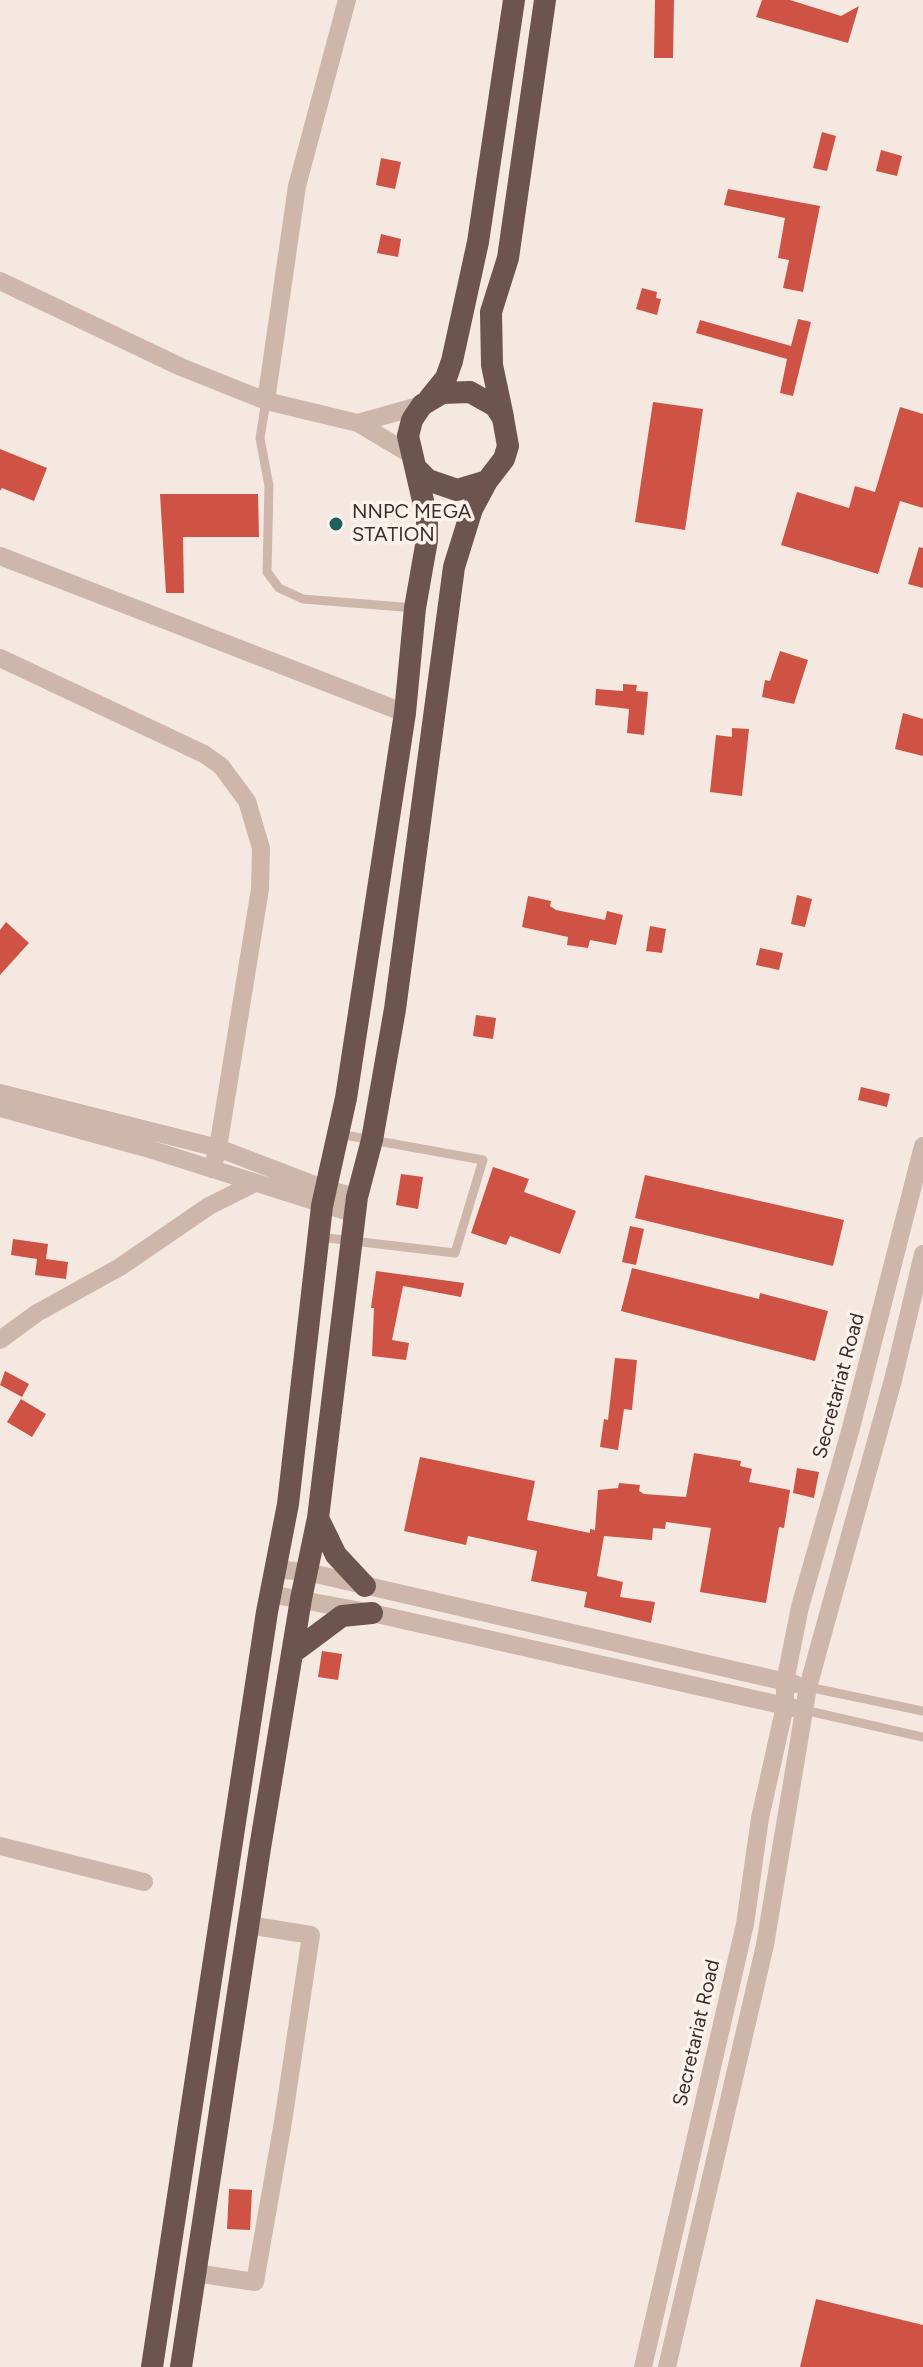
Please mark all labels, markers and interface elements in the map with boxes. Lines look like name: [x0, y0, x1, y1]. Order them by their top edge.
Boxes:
place label: NNPC MEGA STATION: [352, 500, 471, 547]
marker: NNPC MEGA STATION: [327, 515, 345, 533]
street label: Secretariat Road: [808, 1311, 870, 1461]
street label: Secretariat Road: [668, 1957, 726, 2109]

